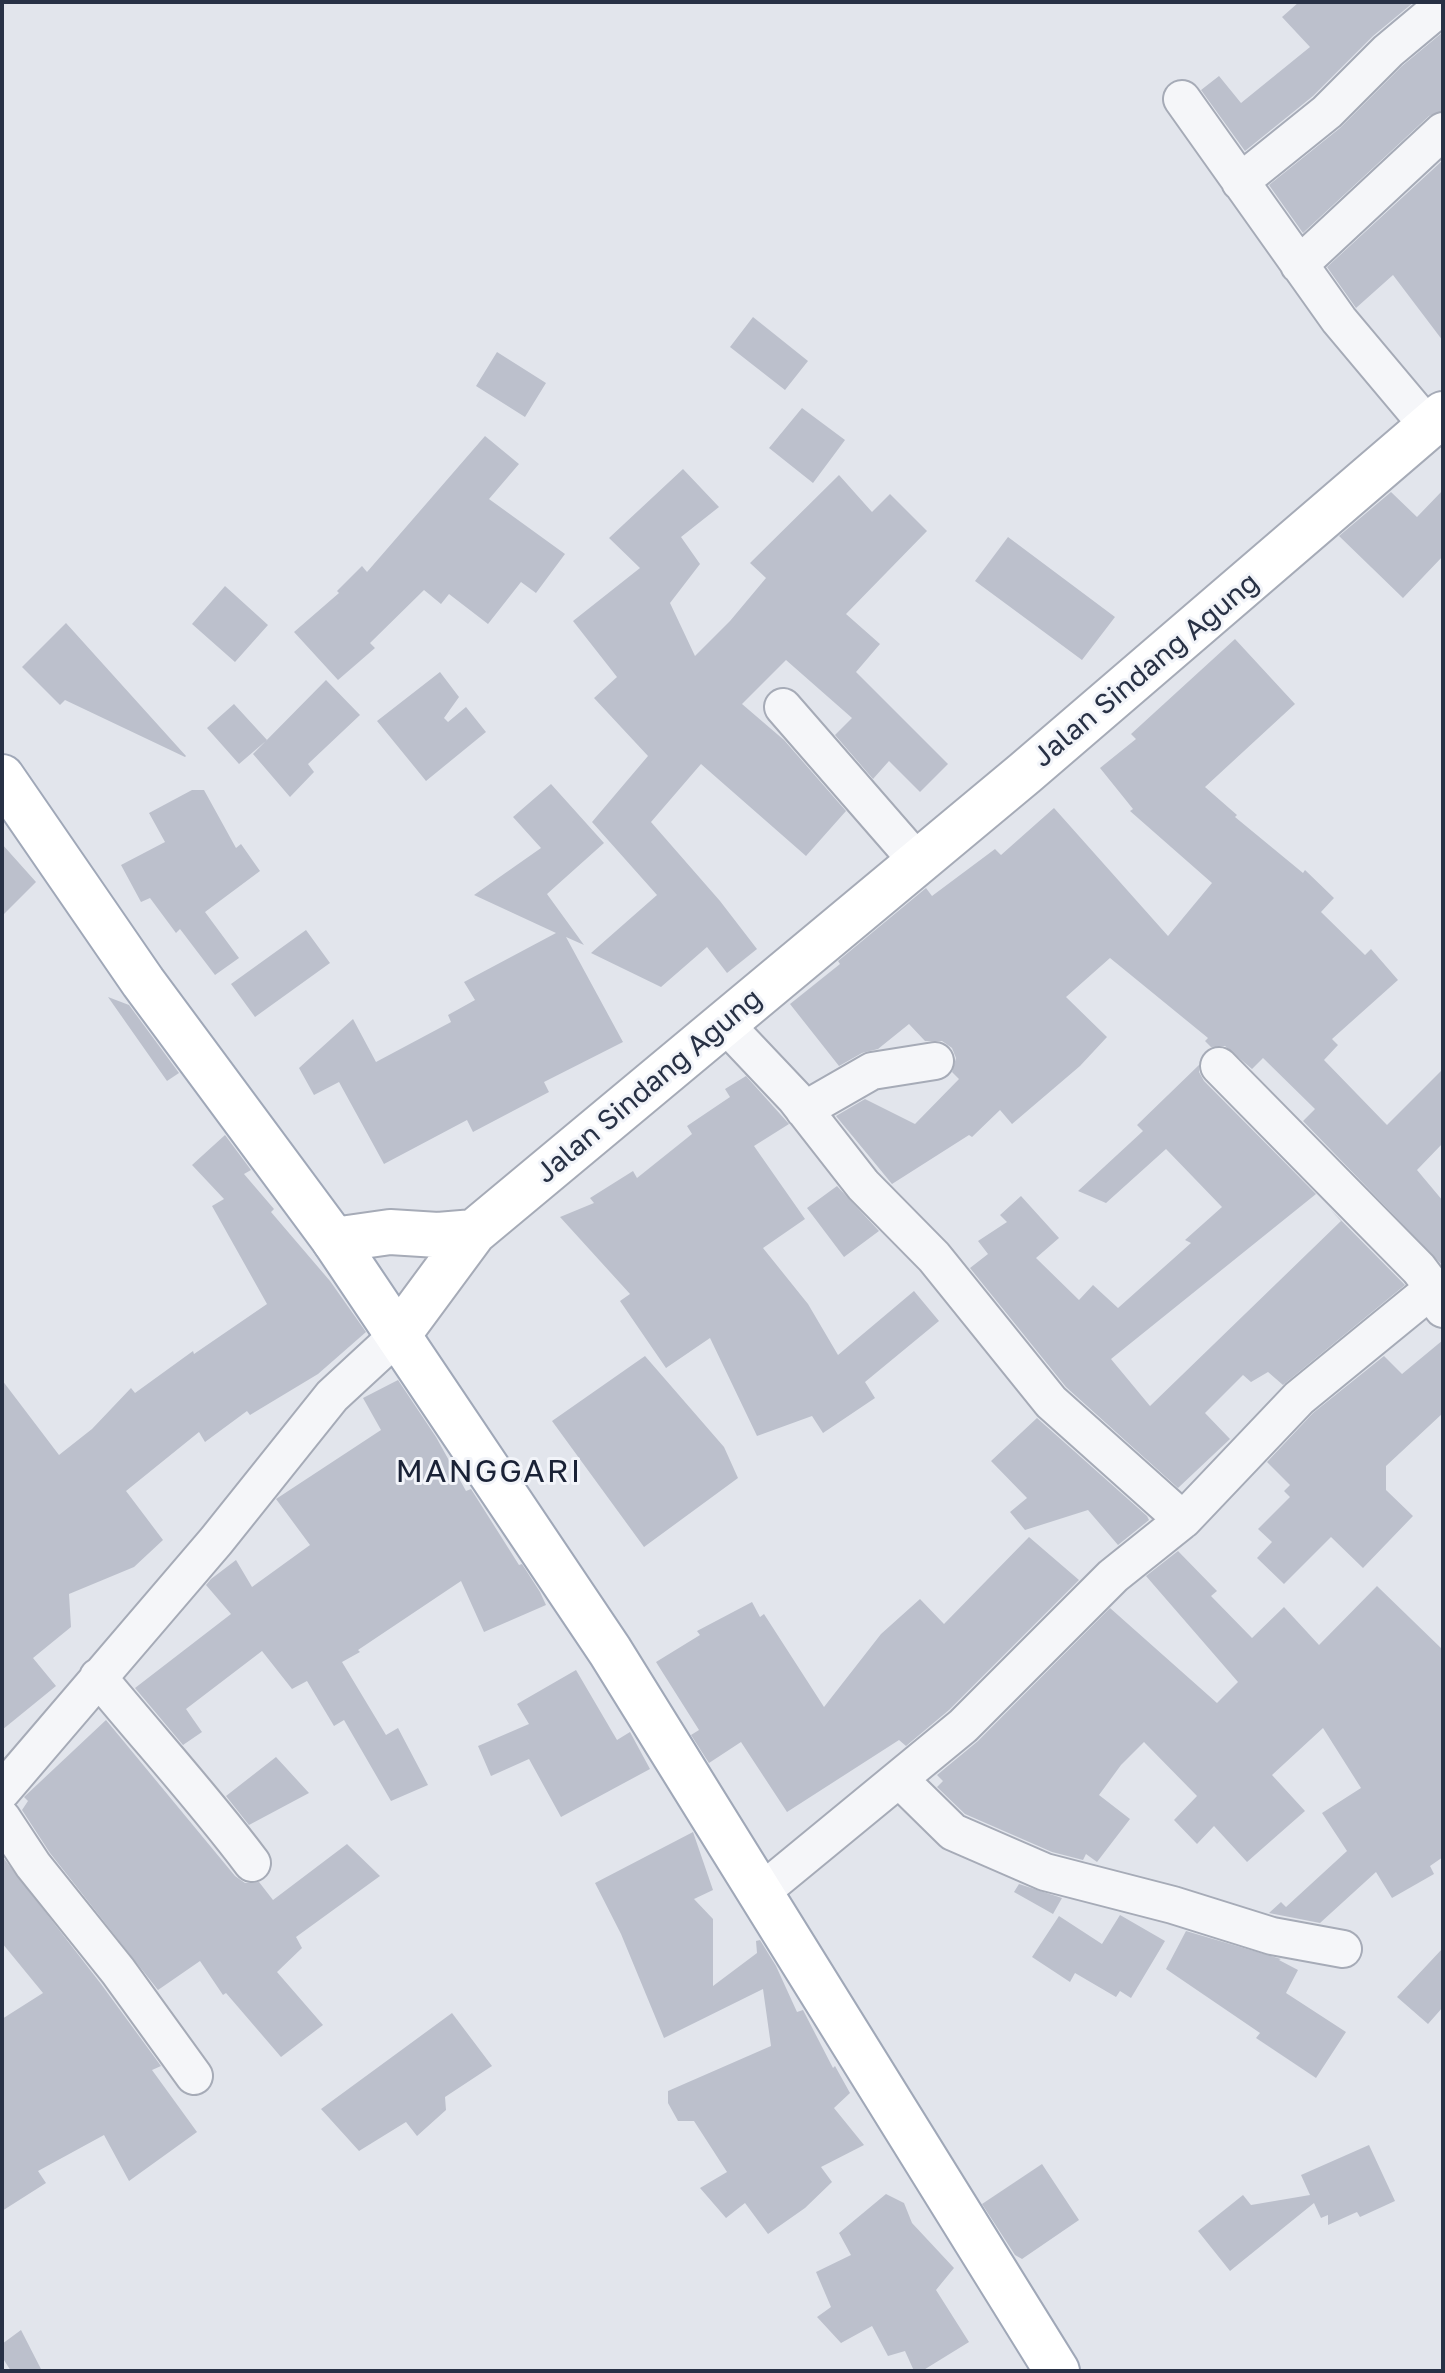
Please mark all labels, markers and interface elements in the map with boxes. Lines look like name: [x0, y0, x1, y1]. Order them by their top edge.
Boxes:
street label: Jalan Sindang Agung: [1026, 566, 1266, 774]
street label: Jalan Sindang Agung: [529, 982, 769, 1190]
district label: MANGGARI: [395, 1453, 583, 1491]

